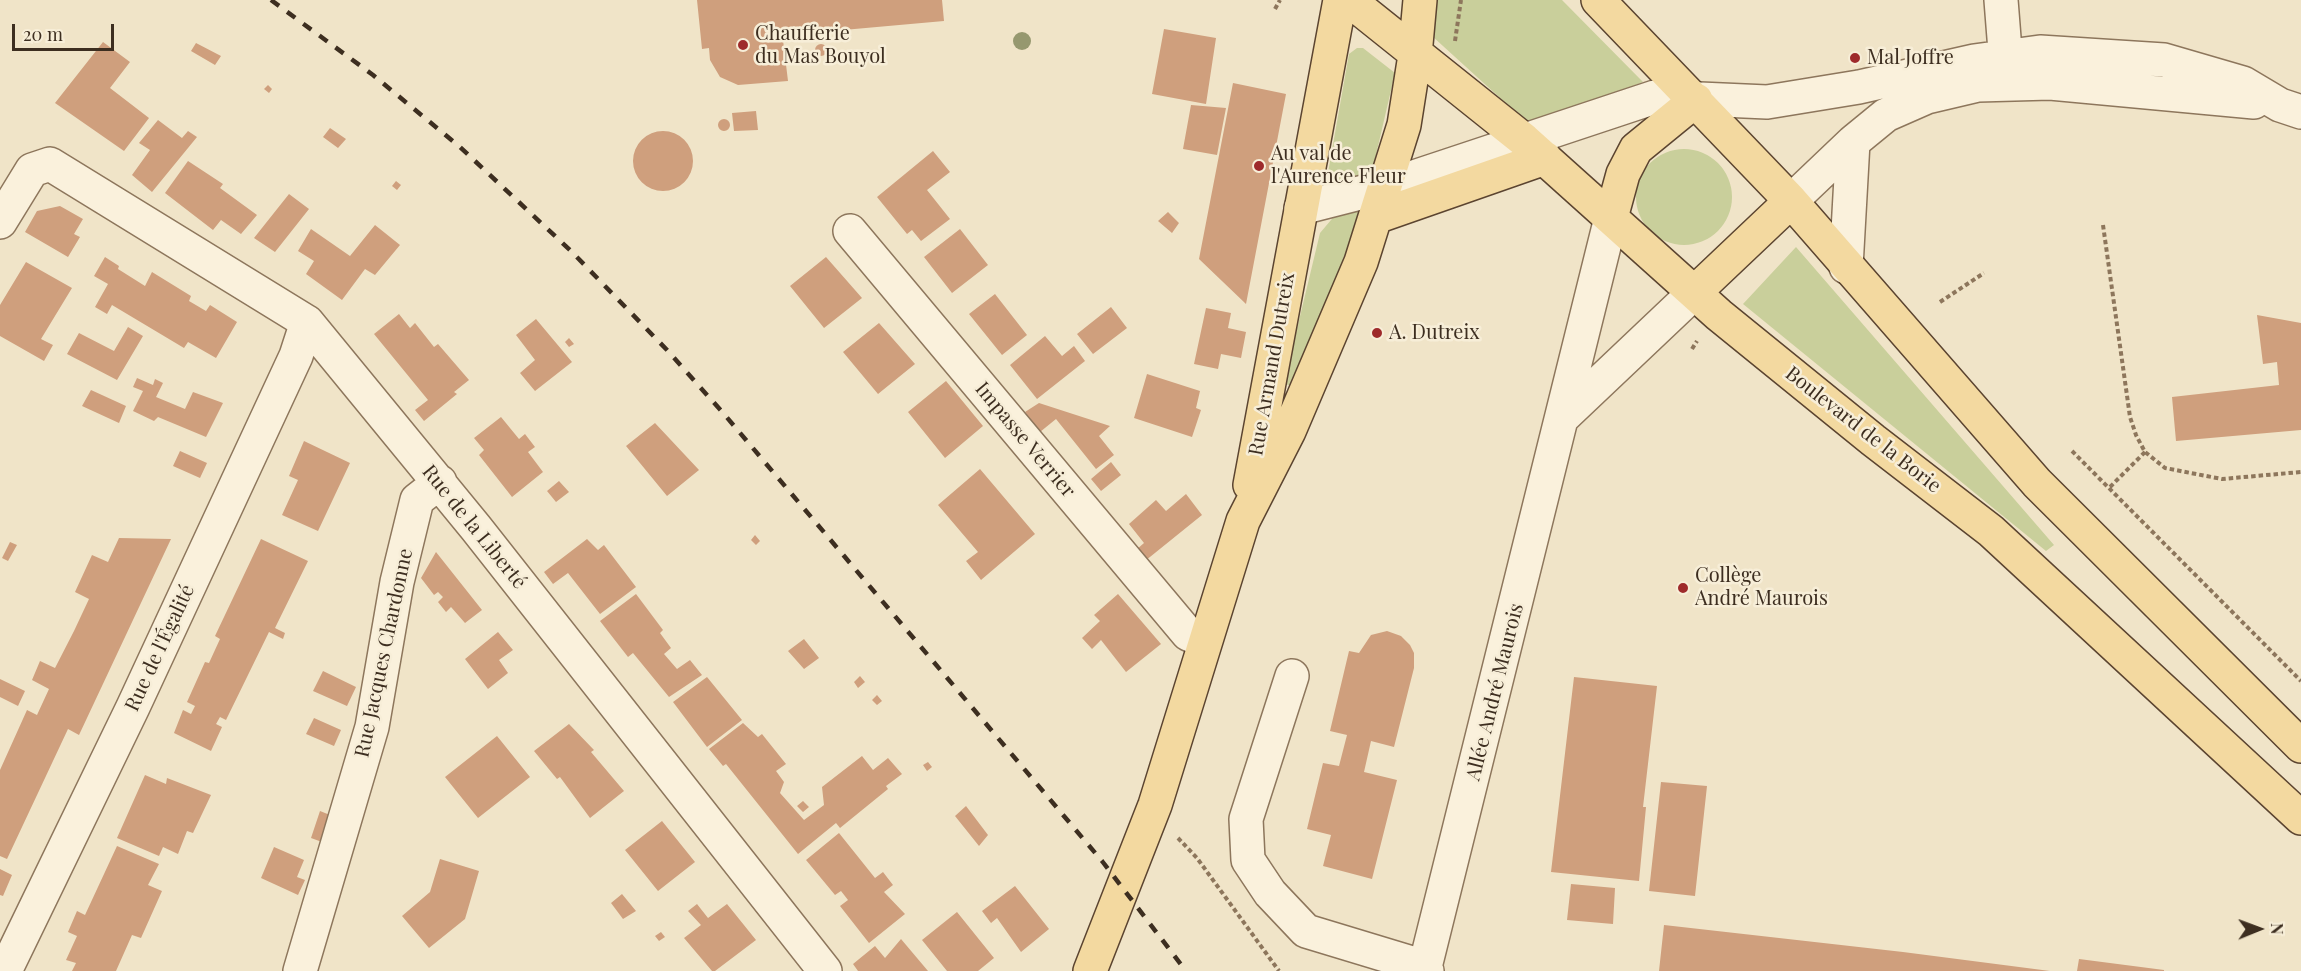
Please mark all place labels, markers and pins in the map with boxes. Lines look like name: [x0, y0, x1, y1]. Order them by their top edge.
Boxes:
place label: Chaufferie du Mas Bouyol: [755, 22, 886, 69]
marker: Chaufferie du Mas Bouyol: [736, 38, 750, 52]
place label: Mal Joffre: [1867, 46, 1954, 70]
marker: Mal Joffre: [1848, 51, 1862, 65]
place label: Au val de l'Aurence Fleur: [1271, 142, 1406, 189]
marker: Au val de l'Aurence Fleur: [1252, 159, 1266, 173]
place label: A. Dutreix: [1389, 321, 1480, 345]
marker: A. Dutreix: [1370, 326, 1384, 340]
place label: Collège André Maurois: [1695, 564, 1828, 611]
marker: Collège André Maurois: [1676, 581, 1690, 595]

